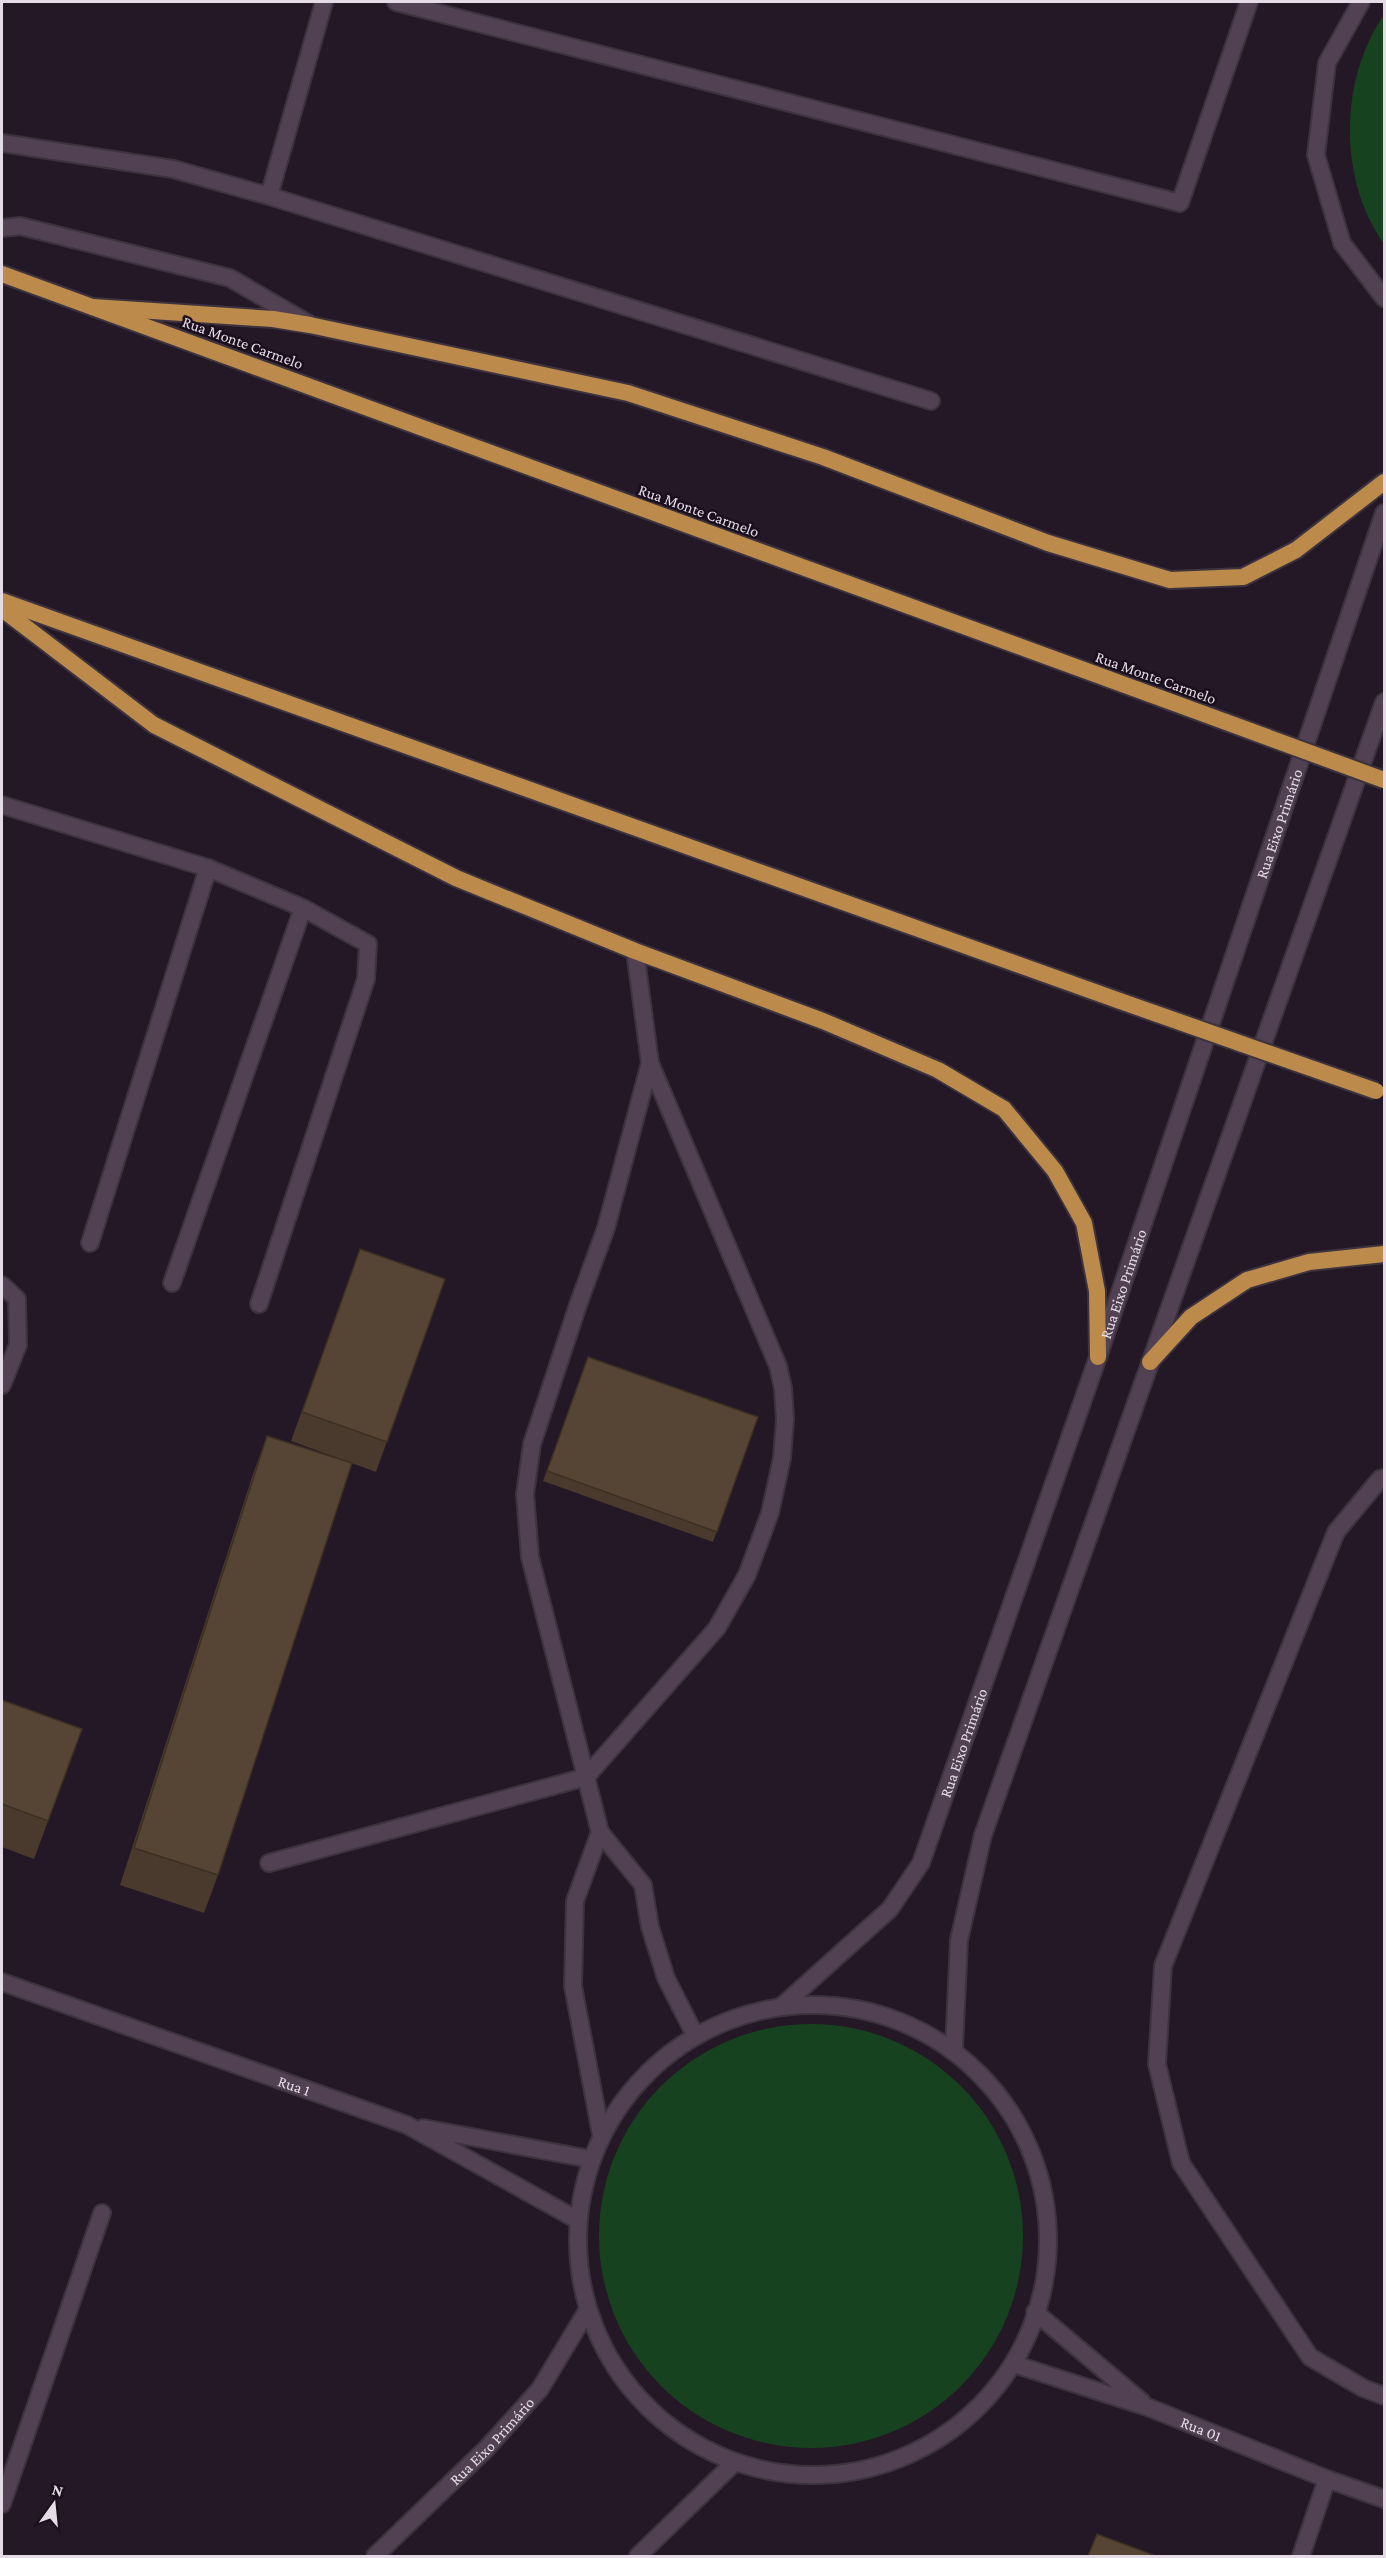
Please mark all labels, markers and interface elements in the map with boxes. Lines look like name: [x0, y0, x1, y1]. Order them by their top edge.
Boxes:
street label: Rua Monte Carmelo: [180, 313, 306, 372]
street label: Rua Monte Carmelo: [636, 481, 762, 540]
street label: Rua Monte Carmelo: [1093, 648, 1219, 707]
street label: Rua Eixo Primário: [1253, 767, 1306, 881]
street label: Rua Eixo Primário: [1097, 1227, 1150, 1341]
street label: Rua Eixo Primário: [937, 1686, 990, 1800]
street label: Rua 1: [276, 2072, 312, 2099]
street label: Rua Eixo Primário: [446, 2394, 538, 2488]
street label: Rua 01: [1178, 2413, 1224, 2445]
north arrow: [24, 2474, 84, 2534]
text: N: [50, 2480, 65, 2500]

